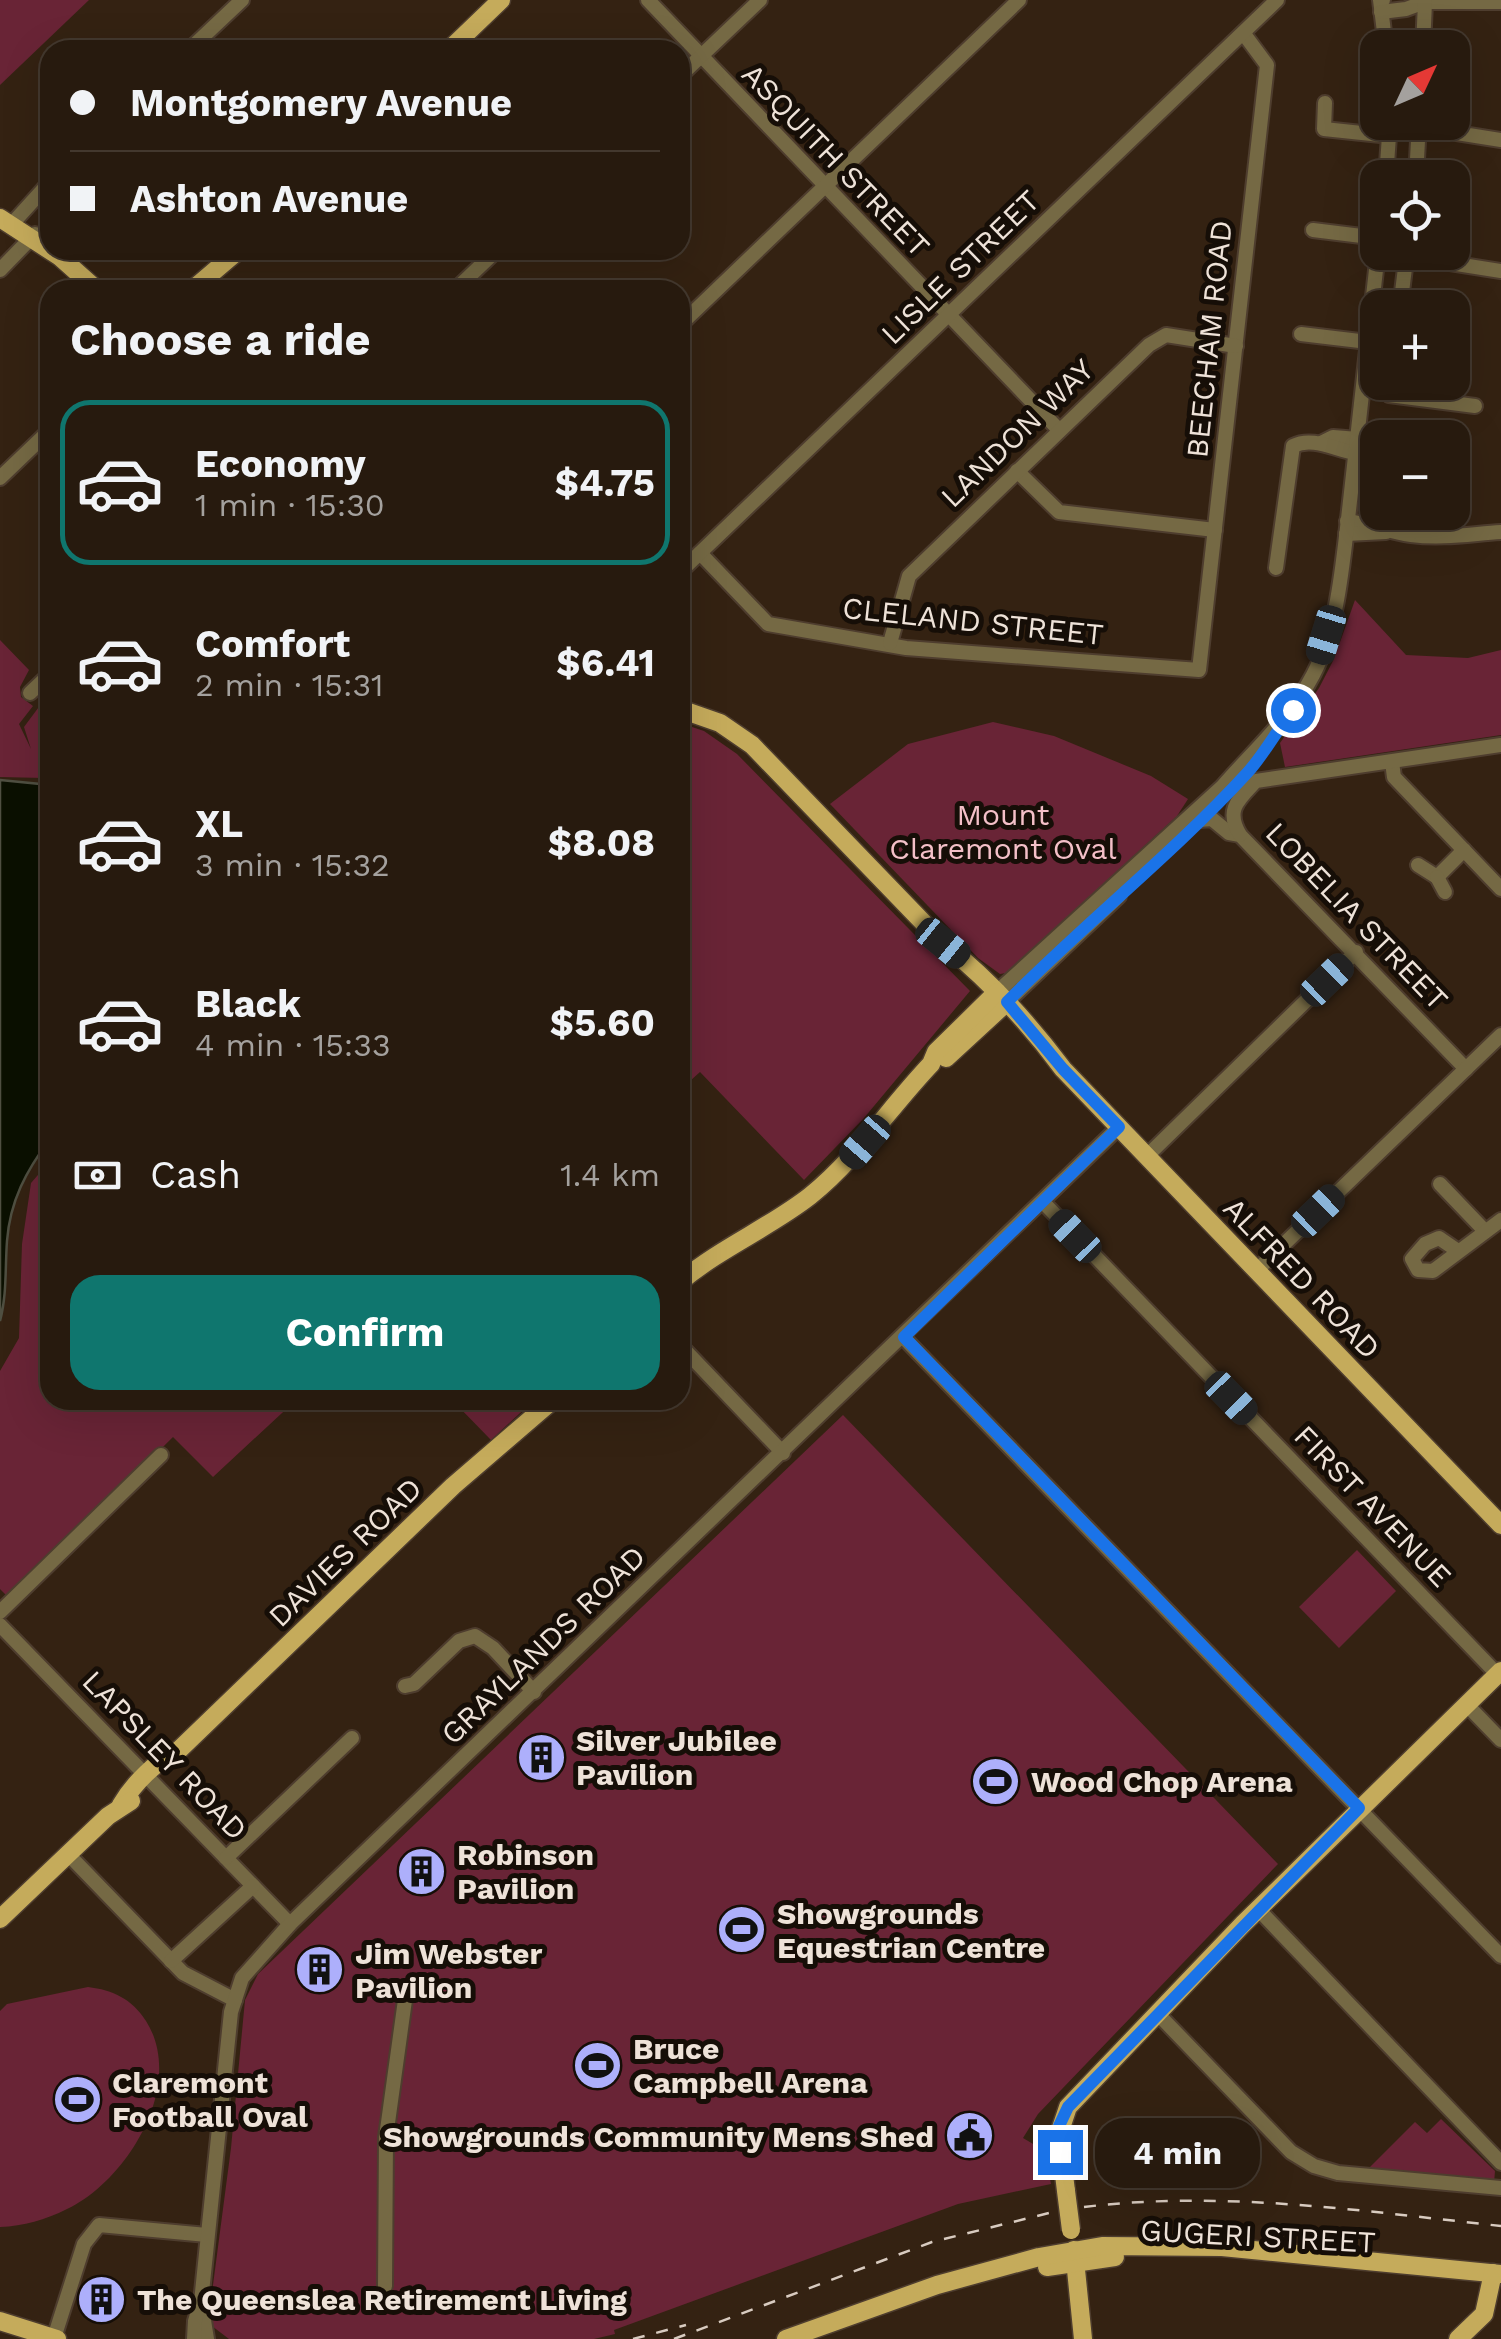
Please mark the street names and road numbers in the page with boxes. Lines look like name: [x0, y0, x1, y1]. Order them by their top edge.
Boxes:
street label: ASQUITH STREET: [735, 56, 937, 264]
street label: LISLE STREET: [874, 183, 1046, 351]
street label: BEECHAM ROAD: [1179, 218, 1239, 460]
street label: LANDON WAY: [934, 352, 1100, 514]
street label: CLELAND STREET: [841, 590, 1105, 652]
street label: LOBELIA STREET: [1259, 815, 1455, 1017]
street label: ALFRED ROAD: [1216, 1190, 1388, 1366]
street label: FIRST AVENUE: [1287, 1418, 1459, 1594]
street label: DAVIES ROAD: [261, 1470, 429, 1634]
street label: GRAYLANDS ROAD: [434, 1539, 652, 1751]
street label: LAPSLEY ROAD: [75, 1663, 255, 1847]
street label: GUGERI STREET: [1139, 2212, 1377, 2260]

